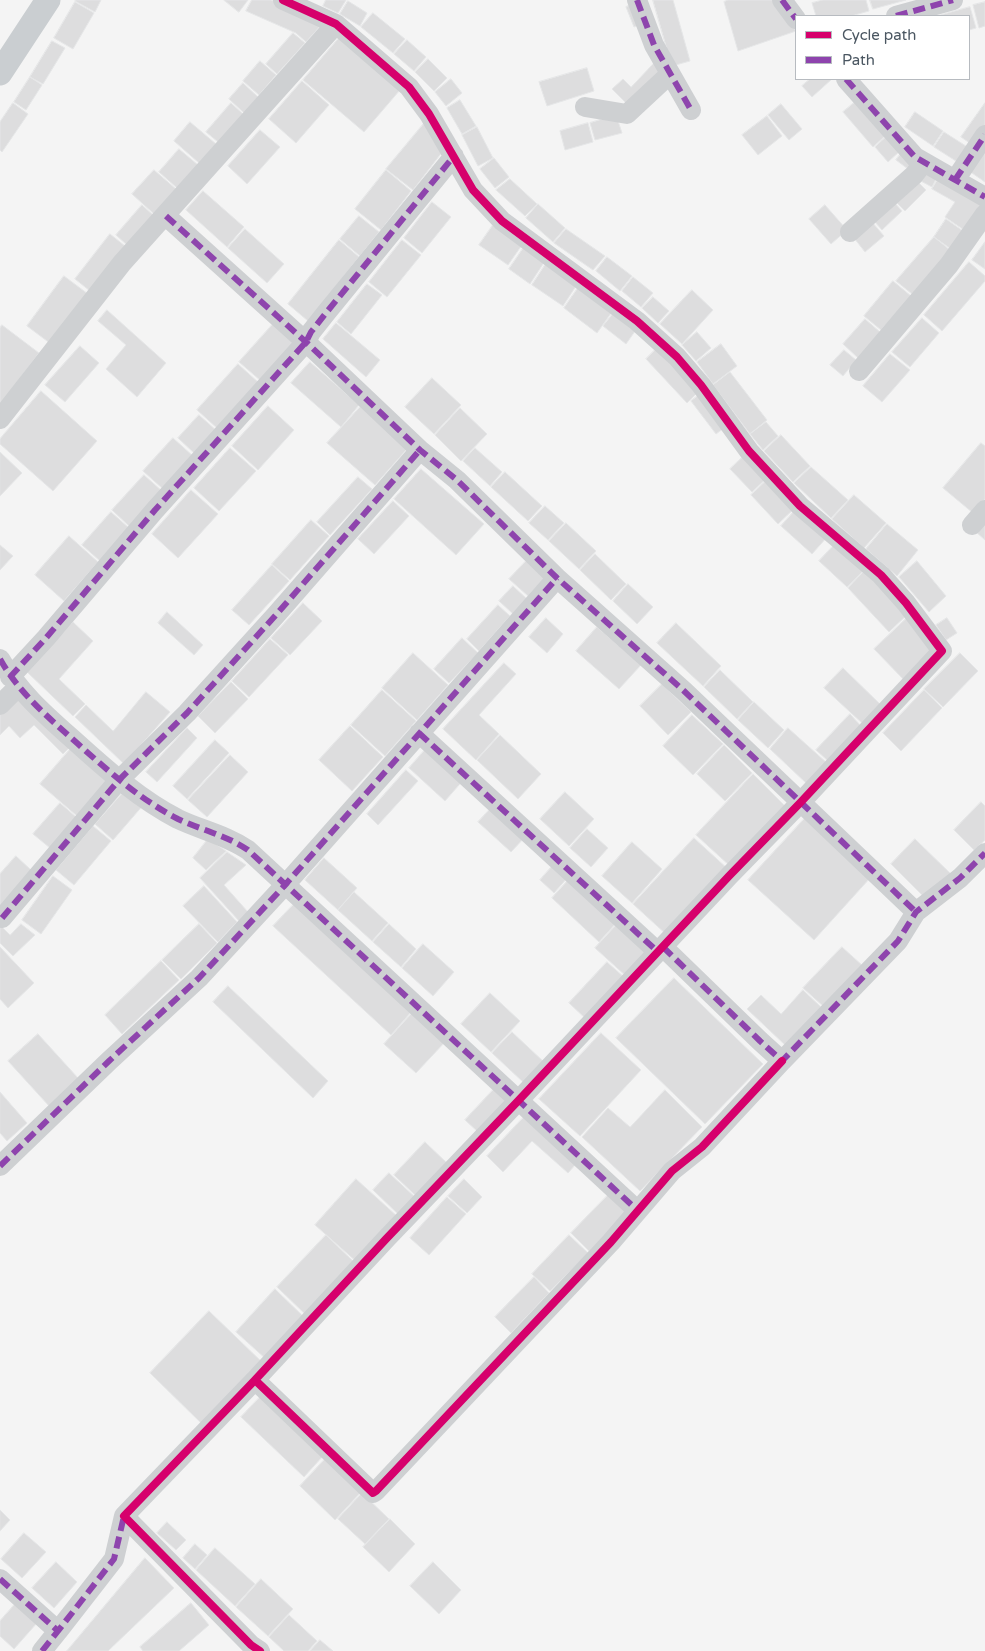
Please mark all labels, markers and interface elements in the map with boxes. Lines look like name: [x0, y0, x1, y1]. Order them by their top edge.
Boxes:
legend: [795, 15, 970, 80]
text: Cycle path: [842, 26, 916, 44]
text: Path: [842, 51, 875, 69]

